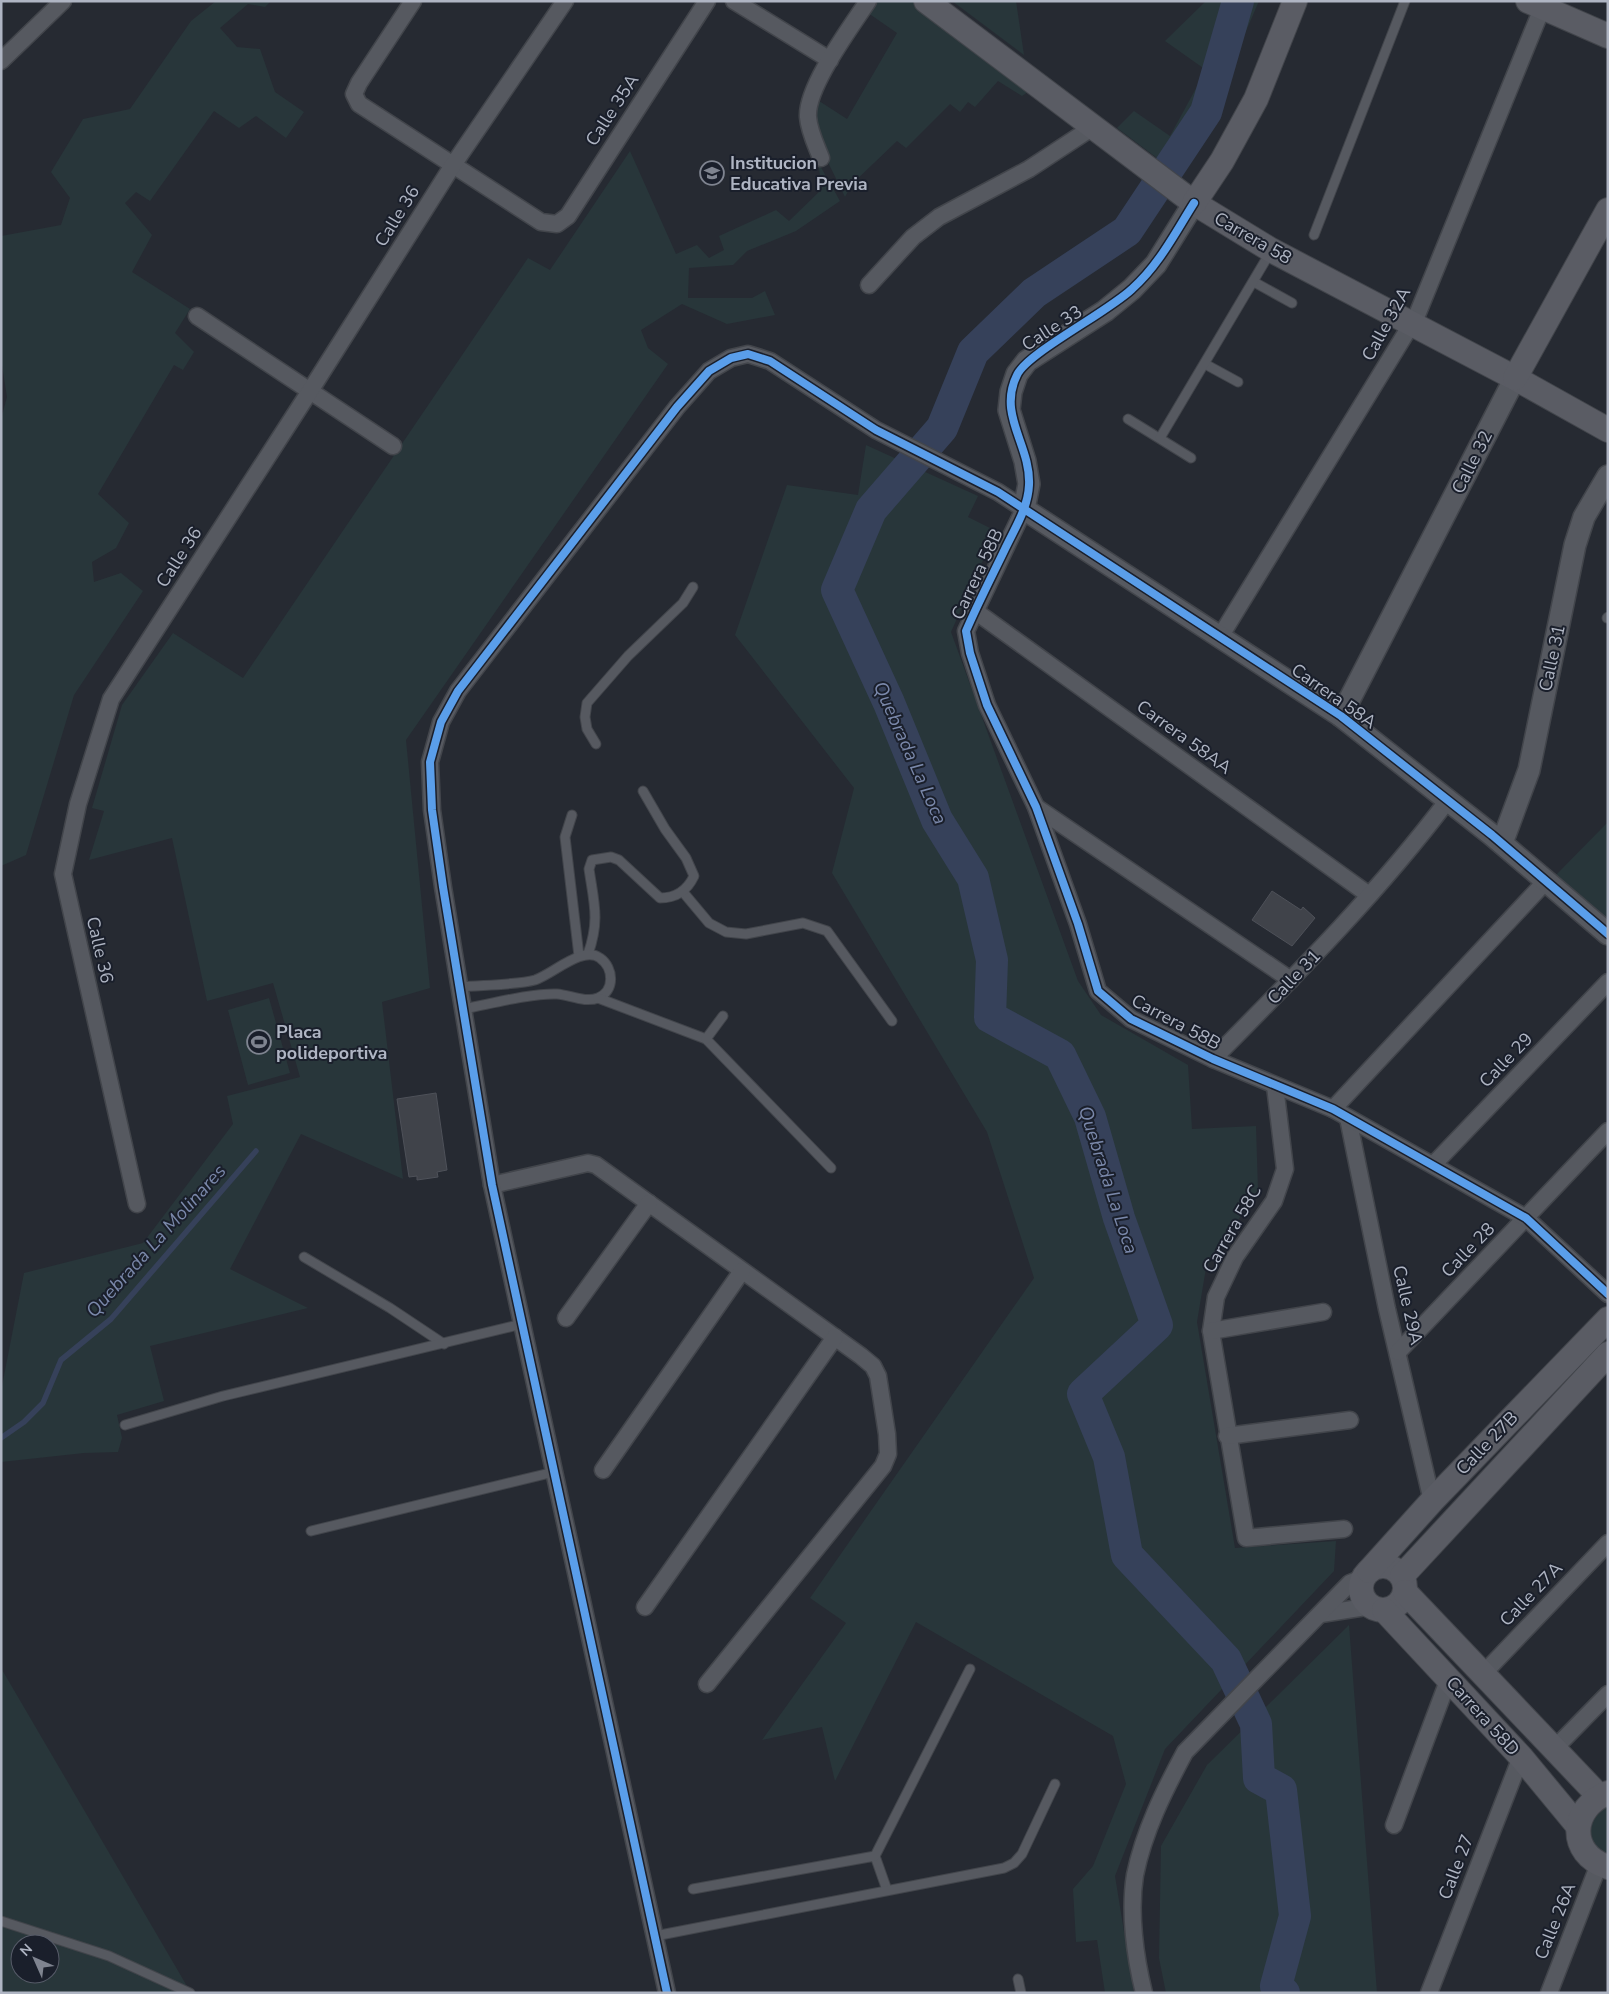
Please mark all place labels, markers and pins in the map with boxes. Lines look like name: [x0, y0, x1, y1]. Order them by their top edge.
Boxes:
place label: Institucion Educativa Previa: [730, 151, 868, 196]
school or university icon: Institucion Educativa Previa: [699, 160, 725, 186]
place label: Placa polideportiva: [276, 1020, 387, 1065]
sports icon: Placa polideportiva: [246, 1029, 272, 1055]

